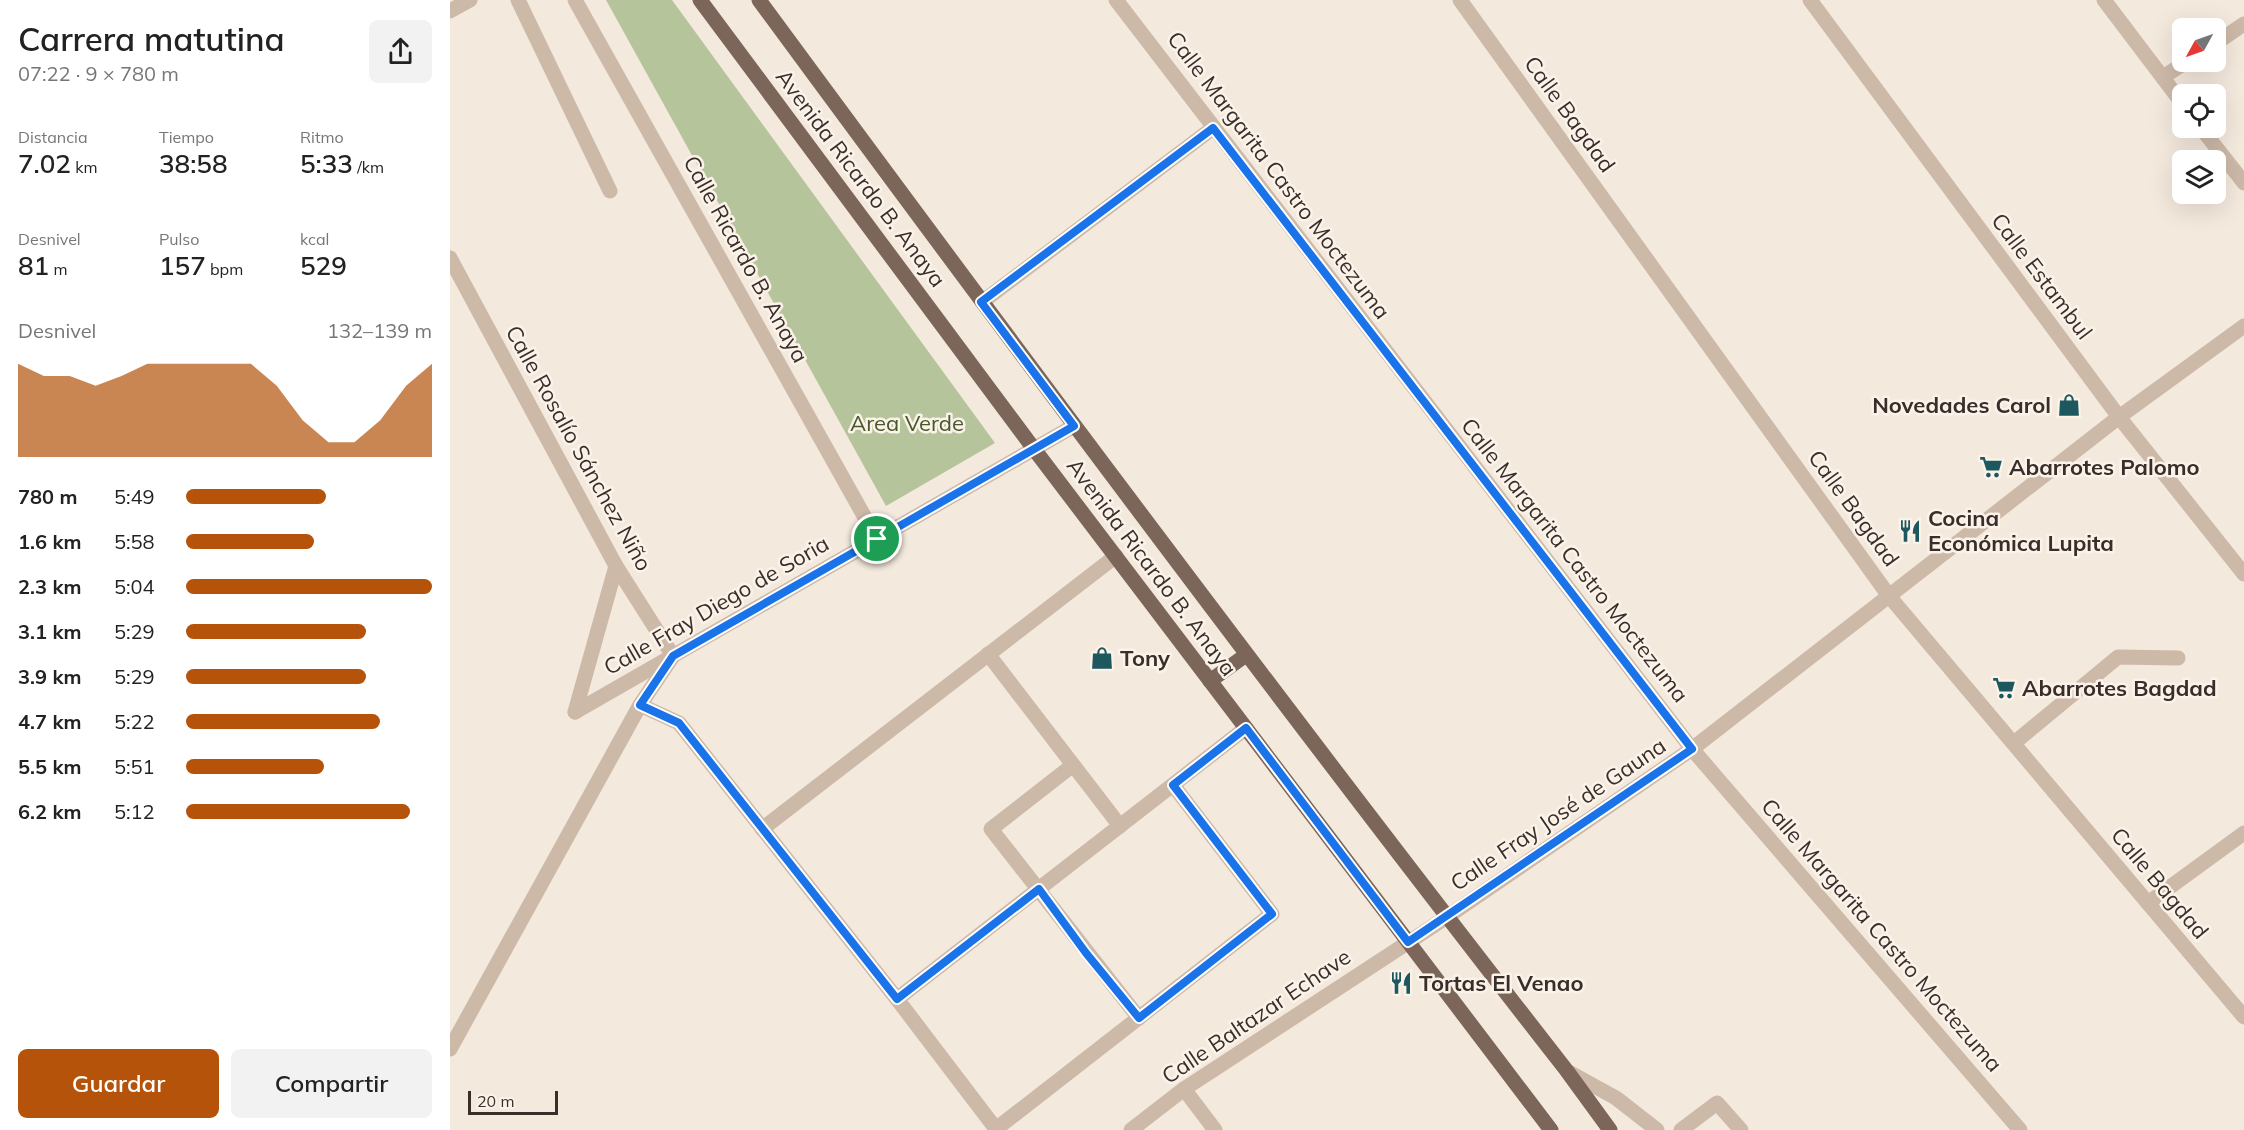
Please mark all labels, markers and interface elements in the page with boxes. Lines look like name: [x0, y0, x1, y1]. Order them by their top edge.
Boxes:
text: Carrera matutina: [18, 18, 285, 59]
north arrow: [2172, 18, 2226, 72]
map controls: [2172, 18, 2226, 204]
button: share: [369, 20, 432, 83]
street label: Calle Margarita Castro Moctezuma: [1161, 25, 1397, 325]
street label: Calle Bagdad: [1518, 50, 1622, 178]
text: 07:22 · 9 × 780 m: [18, 61, 179, 86]
street label: Avenida Ricardo B. Anaya: [770, 64, 952, 292]
button: locate: [2172, 84, 2226, 138]
text: Distancia: [18, 127, 88, 147]
text: Tiempo: [159, 127, 214, 147]
text: Ritmo: [300, 127, 344, 147]
text: 7.02: [18, 147, 71, 180]
text: 38:58: [159, 147, 228, 180]
text: 5:33: [300, 147, 353, 180]
button: layers: [2172, 150, 2226, 204]
street label: Calle Ricardo B. Anaya: [677, 151, 815, 367]
text: km: [71, 157, 97, 177]
text: /km: [353, 157, 384, 177]
street label: Calle Estambul: [1985, 207, 2099, 345]
text: Desnivel: [18, 229, 81, 249]
text: Pulso: [159, 229, 199, 249]
text: kcal: [300, 229, 329, 249]
text: 81: [18, 249, 49, 282]
text: 157: [159, 249, 206, 282]
text: 529: [300, 249, 347, 282]
text: m: [49, 259, 67, 279]
text: bpm: [206, 259, 243, 279]
text: Desnivel: [18, 318, 96, 343]
text: 132–139 m: [327, 318, 432, 343]
street label: Calle Rosalío Sánchez Niño: [500, 320, 658, 576]
place label: Novedades Carol: [1872, 391, 2051, 419]
shop icon: Novedades Carol: [2056, 392, 2082, 418]
park label: Area Verde: [850, 409, 964, 437]
street label: Calle Margarita Castro Moctezuma: [1455, 412, 1695, 708]
street label: Calle Bagdad: [1802, 444, 1906, 572]
street label: Avenida Ricardo B. Anaya: [1061, 453, 1243, 681]
place label: Abarrotes Palomo: [2009, 453, 2200, 481]
supermarket icon: Abarrotes Palomo: [1978, 454, 2004, 480]
text: 780 m: [18, 484, 77, 509]
text: 5:49: [114, 484, 155, 509]
place label: Cocina Económica Lupita: [1928, 504, 2114, 557]
pin: [851, 513, 902, 564]
restaurant icon: Cocina Económica Lupita: [1897, 518, 1923, 544]
icon: arrive: [860, 522, 893, 555]
text: 1.6 km: [18, 529, 81, 554]
text: 5:58: [114, 529, 155, 554]
street label: Calle Fray Diego de Soria: [598, 529, 834, 681]
text: 2.3 km: [18, 574, 81, 599]
text: 5:04: [114, 574, 155, 599]
text: 3.1 km: [18, 619, 81, 644]
text: 5:29: [114, 619, 155, 644]
place label: Tony: [1120, 644, 1170, 672]
shop icon: Tony: [1089, 645, 1115, 671]
text: 3.9 km: [18, 664, 81, 689]
text: 5:29: [114, 664, 155, 689]
place label: Abarrotes Bagdad: [2022, 674, 2217, 702]
supermarket icon: Abarrotes Bagdad: [1991, 675, 2017, 701]
text: 4.7 km: [18, 709, 81, 734]
text: 5:22: [114, 709, 155, 734]
street label: Calle Fray José de Gauna: [1445, 731, 1671, 897]
text: 5.5 km: [18, 754, 81, 779]
text: 5:51: [114, 754, 155, 779]
street label: Calle Margarita Castro Moctezuma: [1756, 792, 2008, 1078]
text: 6.2 km: [18, 799, 81, 824]
text: 5:12: [114, 799, 155, 824]
street label: Calle Bagdad: [2105, 821, 2215, 945]
street label: Calle Baltazar Echave: [1156, 942, 1356, 1090]
place label: Tortas El Venao: [1419, 969, 1584, 997]
restaurant icon: Tortas El Venao: [1388, 970, 1414, 996]
button: Guardar: [18, 1049, 219, 1118]
button: Compartir: [231, 1049, 432, 1118]
scale bar: [468, 1088, 558, 1116]
text: 20 m: [477, 1091, 514, 1111]

